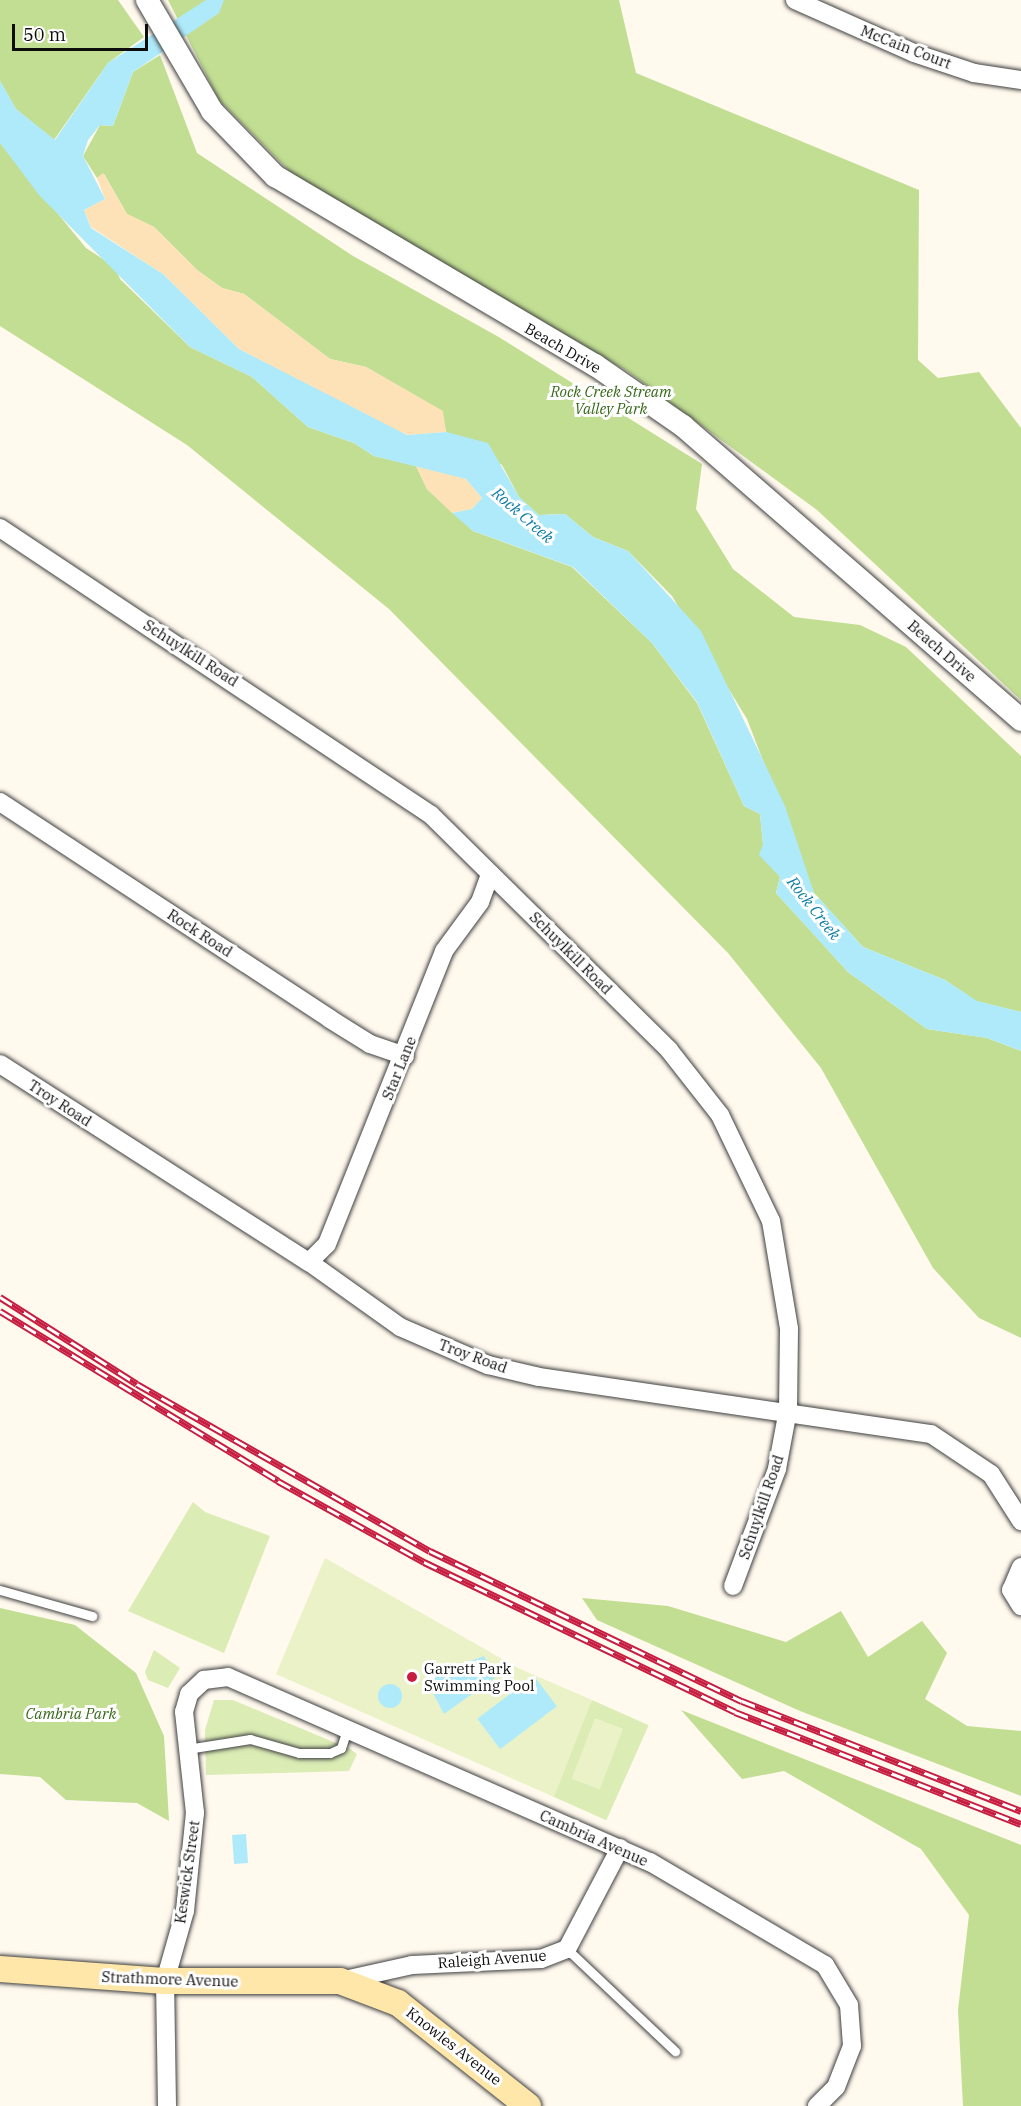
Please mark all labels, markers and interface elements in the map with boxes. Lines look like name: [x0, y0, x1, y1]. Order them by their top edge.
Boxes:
scale bar: [15, 12, 152, 50]
street label: McCain Court: [858, 21, 954, 73]
text: 50 m: [23, 23, 66, 46]
street label: Beach Drive: [522, 319, 604, 377]
park label: Rock Creek Stream Valley Park: [550, 382, 672, 417]
water label: Rock Creek: [488, 483, 558, 547]
street label: Schuylkill Road: [140, 616, 242, 690]
street label: Beach Drive: [904, 616, 980, 686]
water label: Rock Creek: [783, 872, 845, 944]
street label: Rock Road: [164, 905, 236, 961]
street label: Schuylkill Road: [526, 908, 616, 998]
street label: Star Lane: [378, 1033, 420, 1103]
street label: Troy Road: [25, 1076, 95, 1130]
street label: Troy Road: [436, 1335, 510, 1377]
street label: Schuylkill Road: [735, 1452, 787, 1562]
place label: Garrett Park Swimming Pool: [424, 1659, 534, 1694]
marker: Garrett Park Swimming Pool: [405, 1670, 419, 1684]
park label: Cambria Park: [26, 1705, 116, 1723]
street label: Cambria Avenue: [537, 1806, 651, 1870]
street label: Keswick Street: [171, 1819, 203, 1925]
street label: Raleigh Avenue: [437, 1946, 547, 1972]
street label: Strathmore Avenue: [101, 1968, 239, 1990]
street label: Knowles Avenue: [403, 2003, 505, 2089]

